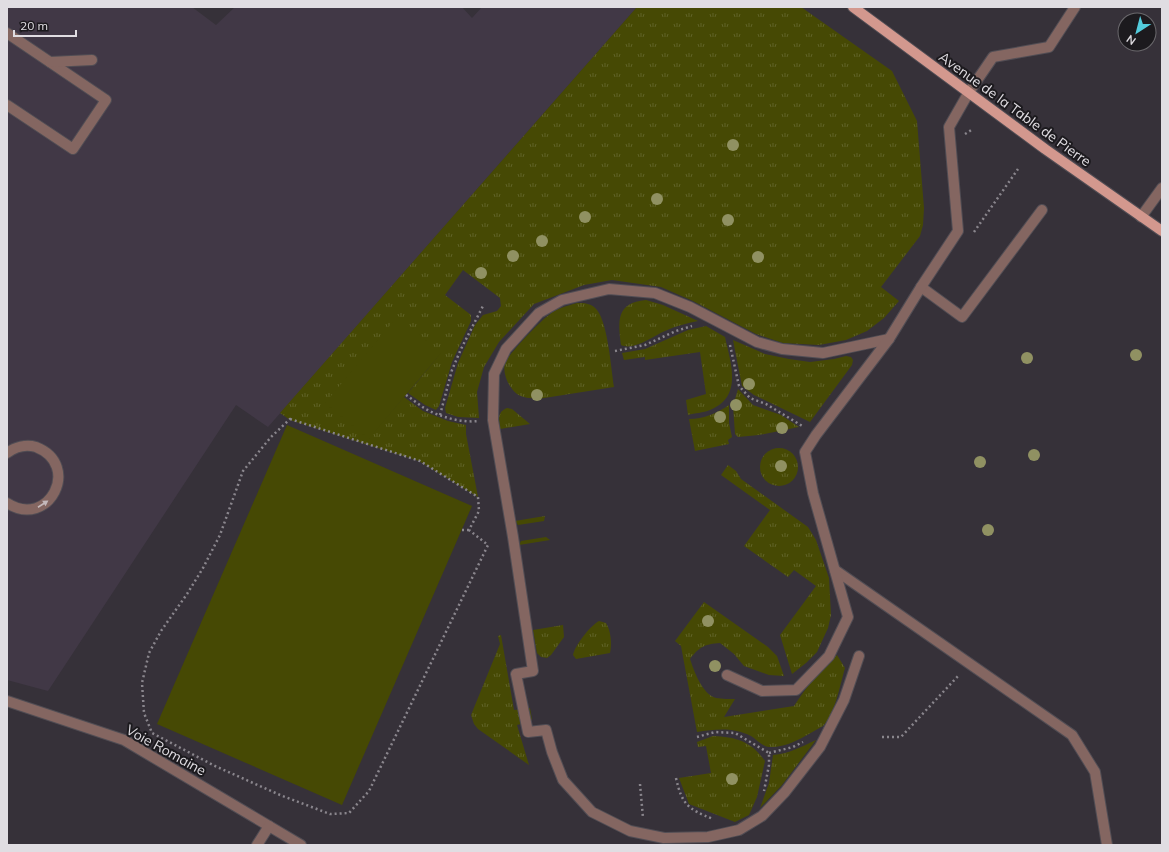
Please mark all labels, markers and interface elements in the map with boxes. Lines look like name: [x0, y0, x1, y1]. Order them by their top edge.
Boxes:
scale bar: [14, 12, 76, 38]
north arrow: [1117, 12, 1157, 52]
text: 20 m: [20, 18, 48, 33]
text: N: [1124, 32, 1139, 48]
street label: Avenue de la Table de Pierre: [935, 48, 1095, 170]
one-way arrow: [38, 500, 48, 508]
street label: Voie Romaine: [123, 721, 209, 779]

